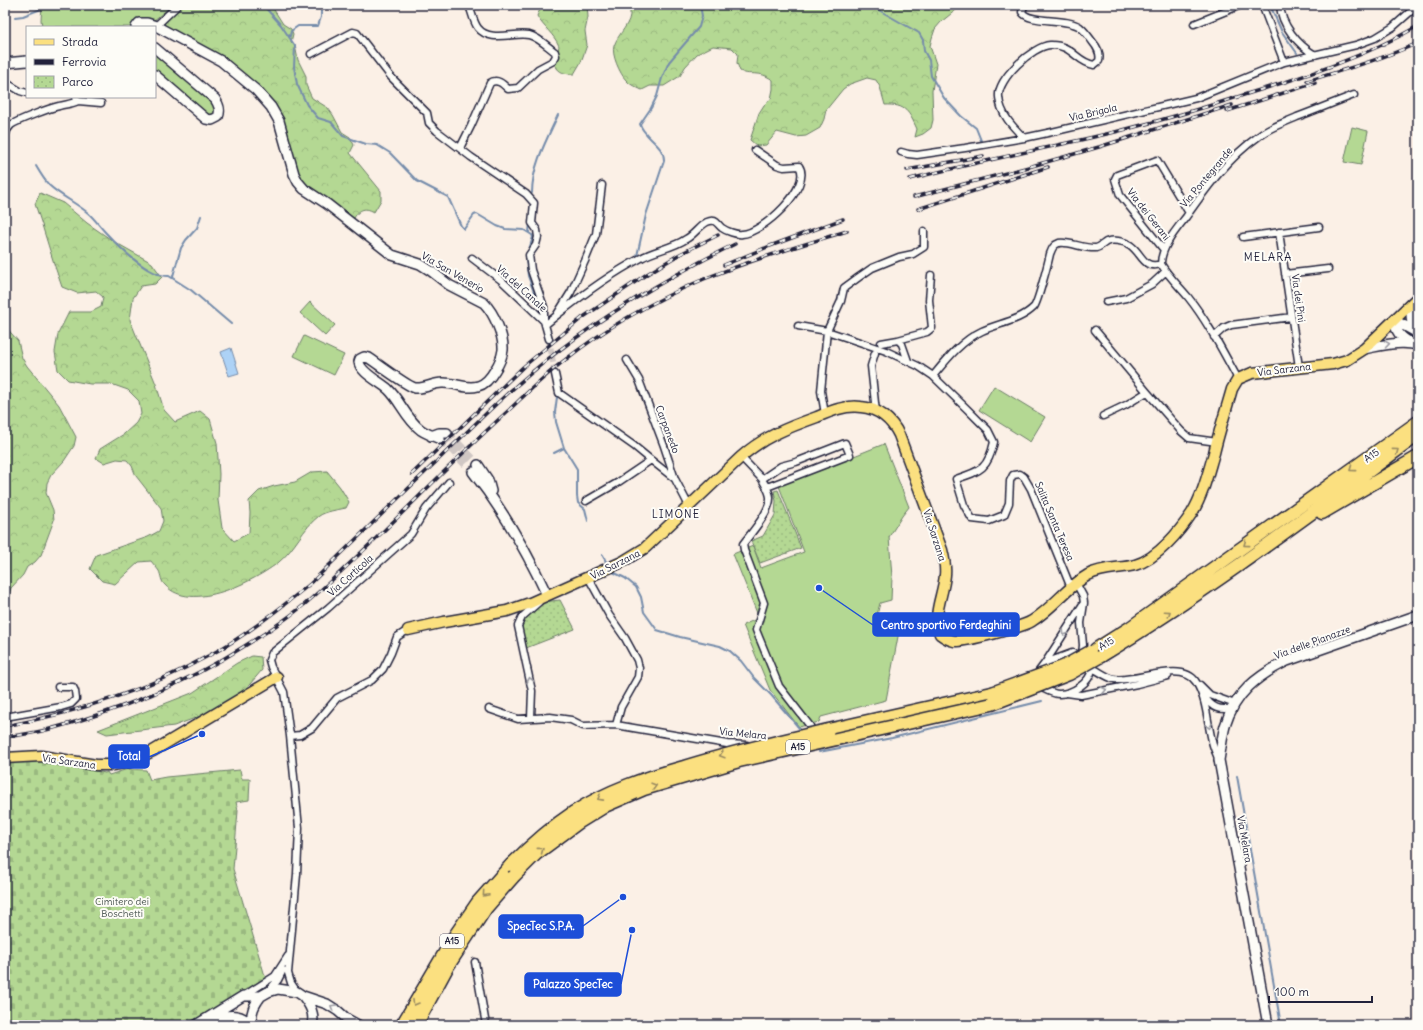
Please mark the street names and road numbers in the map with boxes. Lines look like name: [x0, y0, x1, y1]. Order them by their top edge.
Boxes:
street label: Via Brigola: [1068, 101, 1119, 124]
street label: Via Pontegrande: [1177, 145, 1235, 210]
street label: Via dei Gerani: [1124, 186, 1173, 243]
street label: Via San Venerio: [419, 249, 487, 296]
street label: Via del Canale: [494, 262, 550, 315]
street label: Via dei Pini: [1289, 273, 1308, 323]
street label: Via Sarzana: [1257, 360, 1312, 379]
street label: Carpanedo: [652, 403, 683, 455]
street label: A15: [1361, 445, 1382, 465]
street label: Salita Santa Teresa: [1032, 480, 1077, 563]
street label: Via Sarzana: [920, 508, 949, 563]
street label: Via Sarzana: [588, 546, 642, 582]
street label: Via Corticola: [325, 551, 376, 599]
street label: Via delle Pianazze: [1272, 623, 1352, 662]
street label: A15: [1096, 634, 1117, 653]
street label: Via Melara: [719, 725, 768, 742]
road number: A15: [786, 740, 810, 754]
street label: Via Sarzana: [41, 751, 97, 772]
street label: Via Melara: [1234, 814, 1255, 864]
road number: A15: [440, 934, 464, 948]

